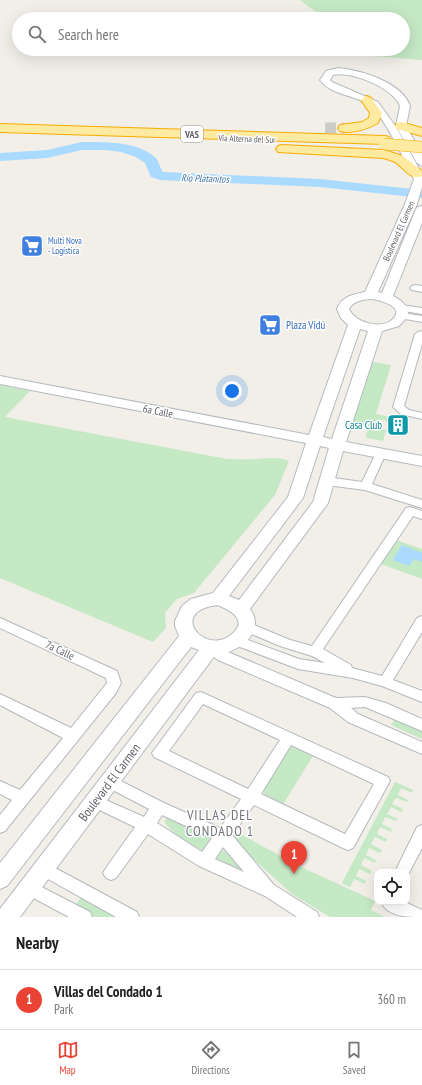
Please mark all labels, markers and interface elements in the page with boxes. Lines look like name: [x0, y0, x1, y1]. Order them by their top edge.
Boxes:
search box: [12, 12, 410, 56]
icon: search: [26, 23, 48, 45]
text: Search here: [58, 25, 119, 44]
road number: VAS: [181, 126, 203, 142]
street label: Vía Alterna del Sur: [217, 132, 276, 145]
water label: Río Platanitos: [181, 171, 231, 186]
street label: Boulevard El Carmen: [380, 199, 417, 263]
supermarket icon: Multi Nova - Logística: [19, 233, 45, 259]
place label: Multi Nova - Logística: [48, 235, 82, 256]
supermarket icon: Plaza Vidú: [257, 312, 283, 338]
place label: Plaza Vidú: [286, 318, 326, 332]
your location: [222, 381, 242, 401]
street label: 6a Calle: [142, 401, 175, 421]
building icon: Casa Club: [385, 412, 411, 438]
place label: Casa Club: [345, 418, 382, 432]
street label: 7a Calle: [43, 637, 77, 663]
street label: Boulevard El Carmen: [75, 740, 144, 825]
district label: VILLAS DEL CONDADO 1: [186, 806, 254, 840]
pin: 1: [281, 841, 307, 874]
map controls: [374, 869, 410, 905]
button: locate: [374, 869, 410, 905]
text: Nearby: [16, 932, 59, 954]
text: Villas del Condado 1: [54, 982, 163, 1001]
text: 1: [26, 991, 32, 1008]
text: 360 m: [377, 991, 406, 1008]
text: Park: [54, 1001, 73, 1018]
tab: Map: [57, 1039, 79, 1077]
tab: Directions: [192, 1039, 230, 1077]
tab: Saved: [343, 1039, 365, 1077]

